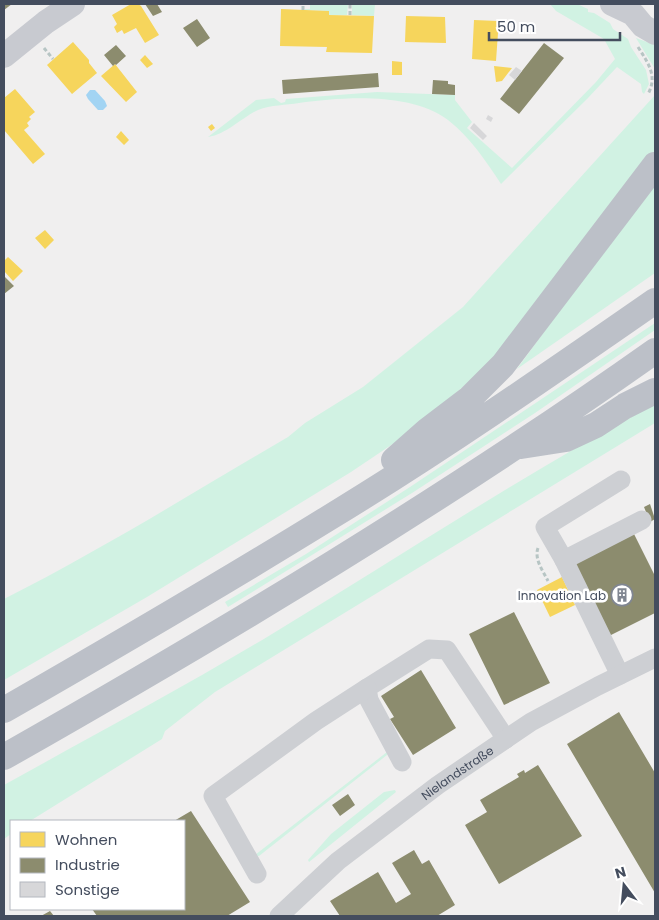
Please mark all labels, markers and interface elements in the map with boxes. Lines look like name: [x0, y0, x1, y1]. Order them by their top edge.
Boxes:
scale bar: [489, 10, 620, 42]
text: 50 m: [497, 16, 535, 37]
building icon: Innovation Lab: [610, 583, 634, 607]
place label: Innovation Lab: [518, 587, 606, 604]
street label: Nielandstraße: [417, 741, 497, 804]
legend: [10, 820, 185, 910]
text: Wohnen: [55, 829, 117, 850]
text: Industrie: [55, 854, 120, 875]
north arrow: [599, 860, 649, 910]
text: N: [613, 861, 628, 884]
text: Sonstige: [55, 879, 119, 900]

